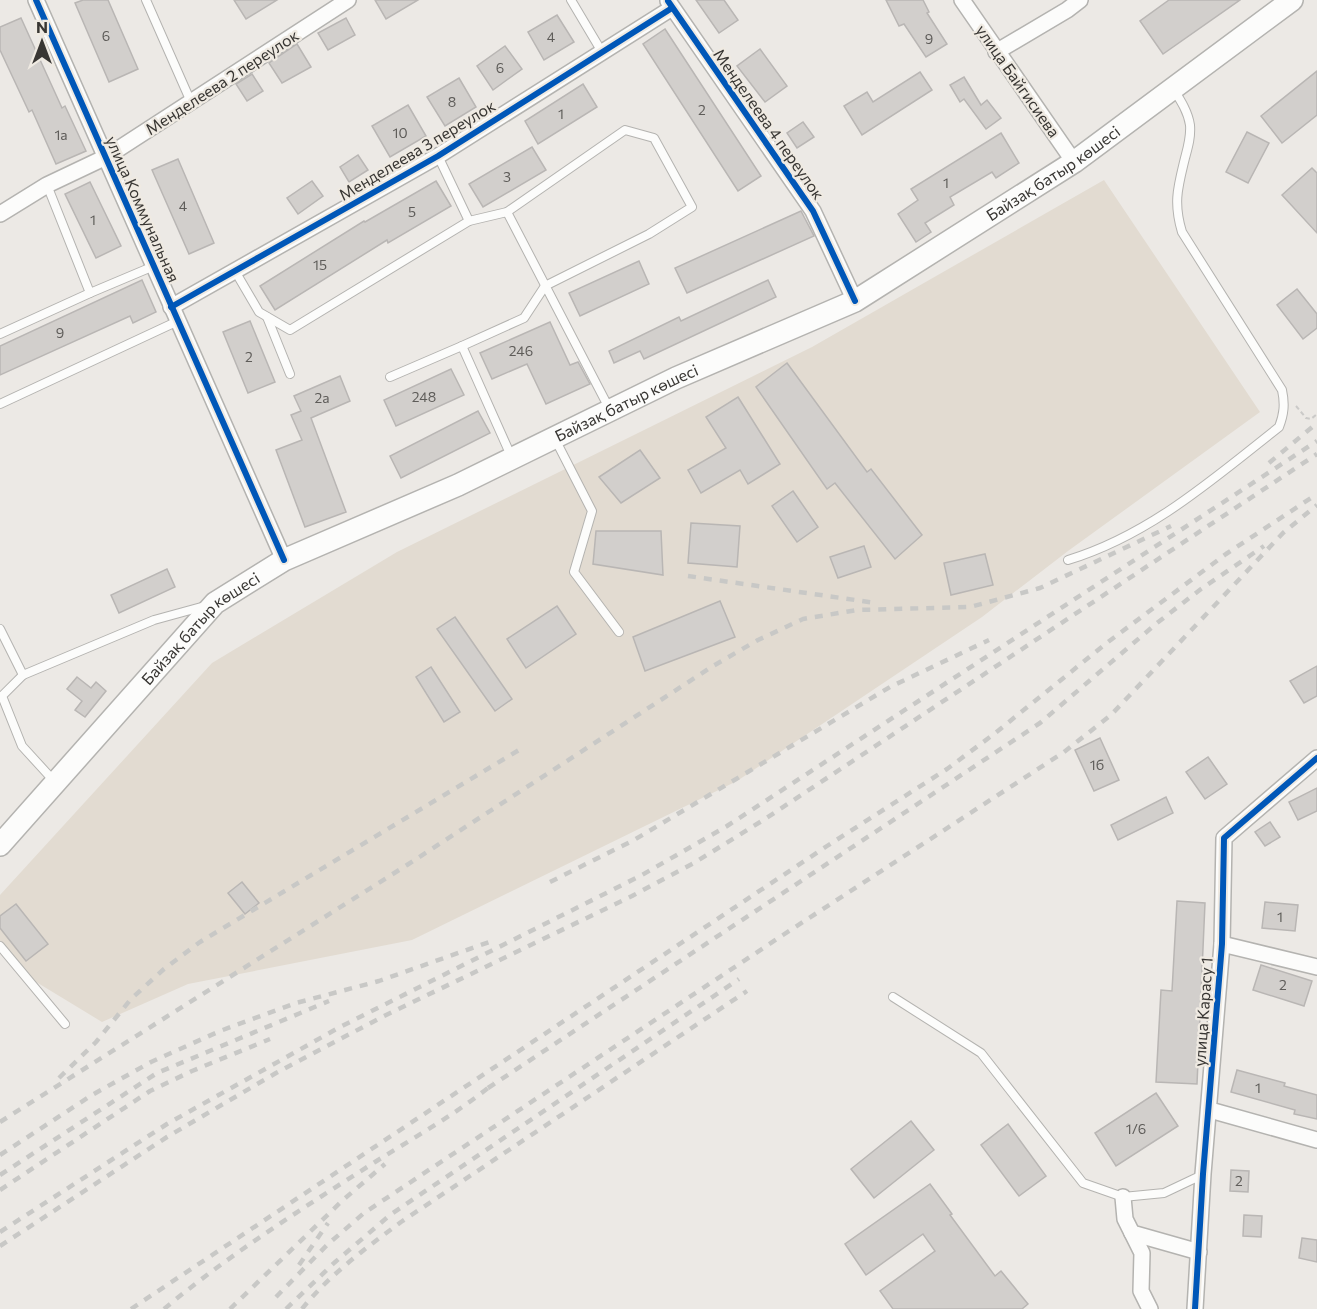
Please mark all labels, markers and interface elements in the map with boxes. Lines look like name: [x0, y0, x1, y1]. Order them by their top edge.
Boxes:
north arrow: [12, 12, 72, 72]
text: N: [36, 17, 48, 36]
street label: улица Байгисиева: [973, 21, 1064, 141]
street label: Менделеева 2 переулок: [142, 25, 302, 138]
house number: 6: [102, 27, 110, 44]
house number: 4: [547, 28, 556, 45]
house number: 9: [925, 30, 933, 47]
street label: Менделеева 4 переулок: [710, 45, 829, 203]
house number: 6: [496, 59, 504, 76]
house number: 8: [448, 93, 456, 110]
street label: Менделеева 3 переулок: [335, 95, 499, 204]
house number: 2: [698, 101, 706, 118]
house number: 1: [558, 105, 564, 122]
street label: Байзақ батыр көшесі: [983, 121, 1123, 224]
house number: 10: [392, 124, 408, 141]
house number: 1а: [54, 126, 68, 143]
street label: улица Коммунальная: [103, 133, 184, 285]
house number: 3: [503, 168, 511, 185]
house number: 1: [943, 174, 949, 191]
house number: 4: [179, 197, 188, 214]
house number: 5: [408, 203, 416, 220]
house number: 1: [90, 211, 96, 228]
house number: 15: [313, 256, 327, 273]
house number: 9: [56, 324, 64, 341]
house number: 246: [509, 342, 533, 359]
house number: 2: [245, 348, 253, 365]
street label: Байзақ батыр көшесі: [552, 360, 701, 445]
house number: 248: [412, 388, 436, 405]
house number: 2а: [314, 389, 330, 406]
street label: Байзақ батыр көшесі: [137, 568, 263, 688]
house number: 1б: [1090, 756, 1104, 773]
house number: 1: [1277, 908, 1283, 925]
street label: улица Карасу 1: [1189, 957, 1216, 1067]
house number: 2: [1279, 976, 1287, 993]
house number: 1: [1255, 1079, 1261, 1096]
house number: 1/6: [1126, 1120, 1146, 1137]
house number: 2: [1235, 1172, 1243, 1189]

